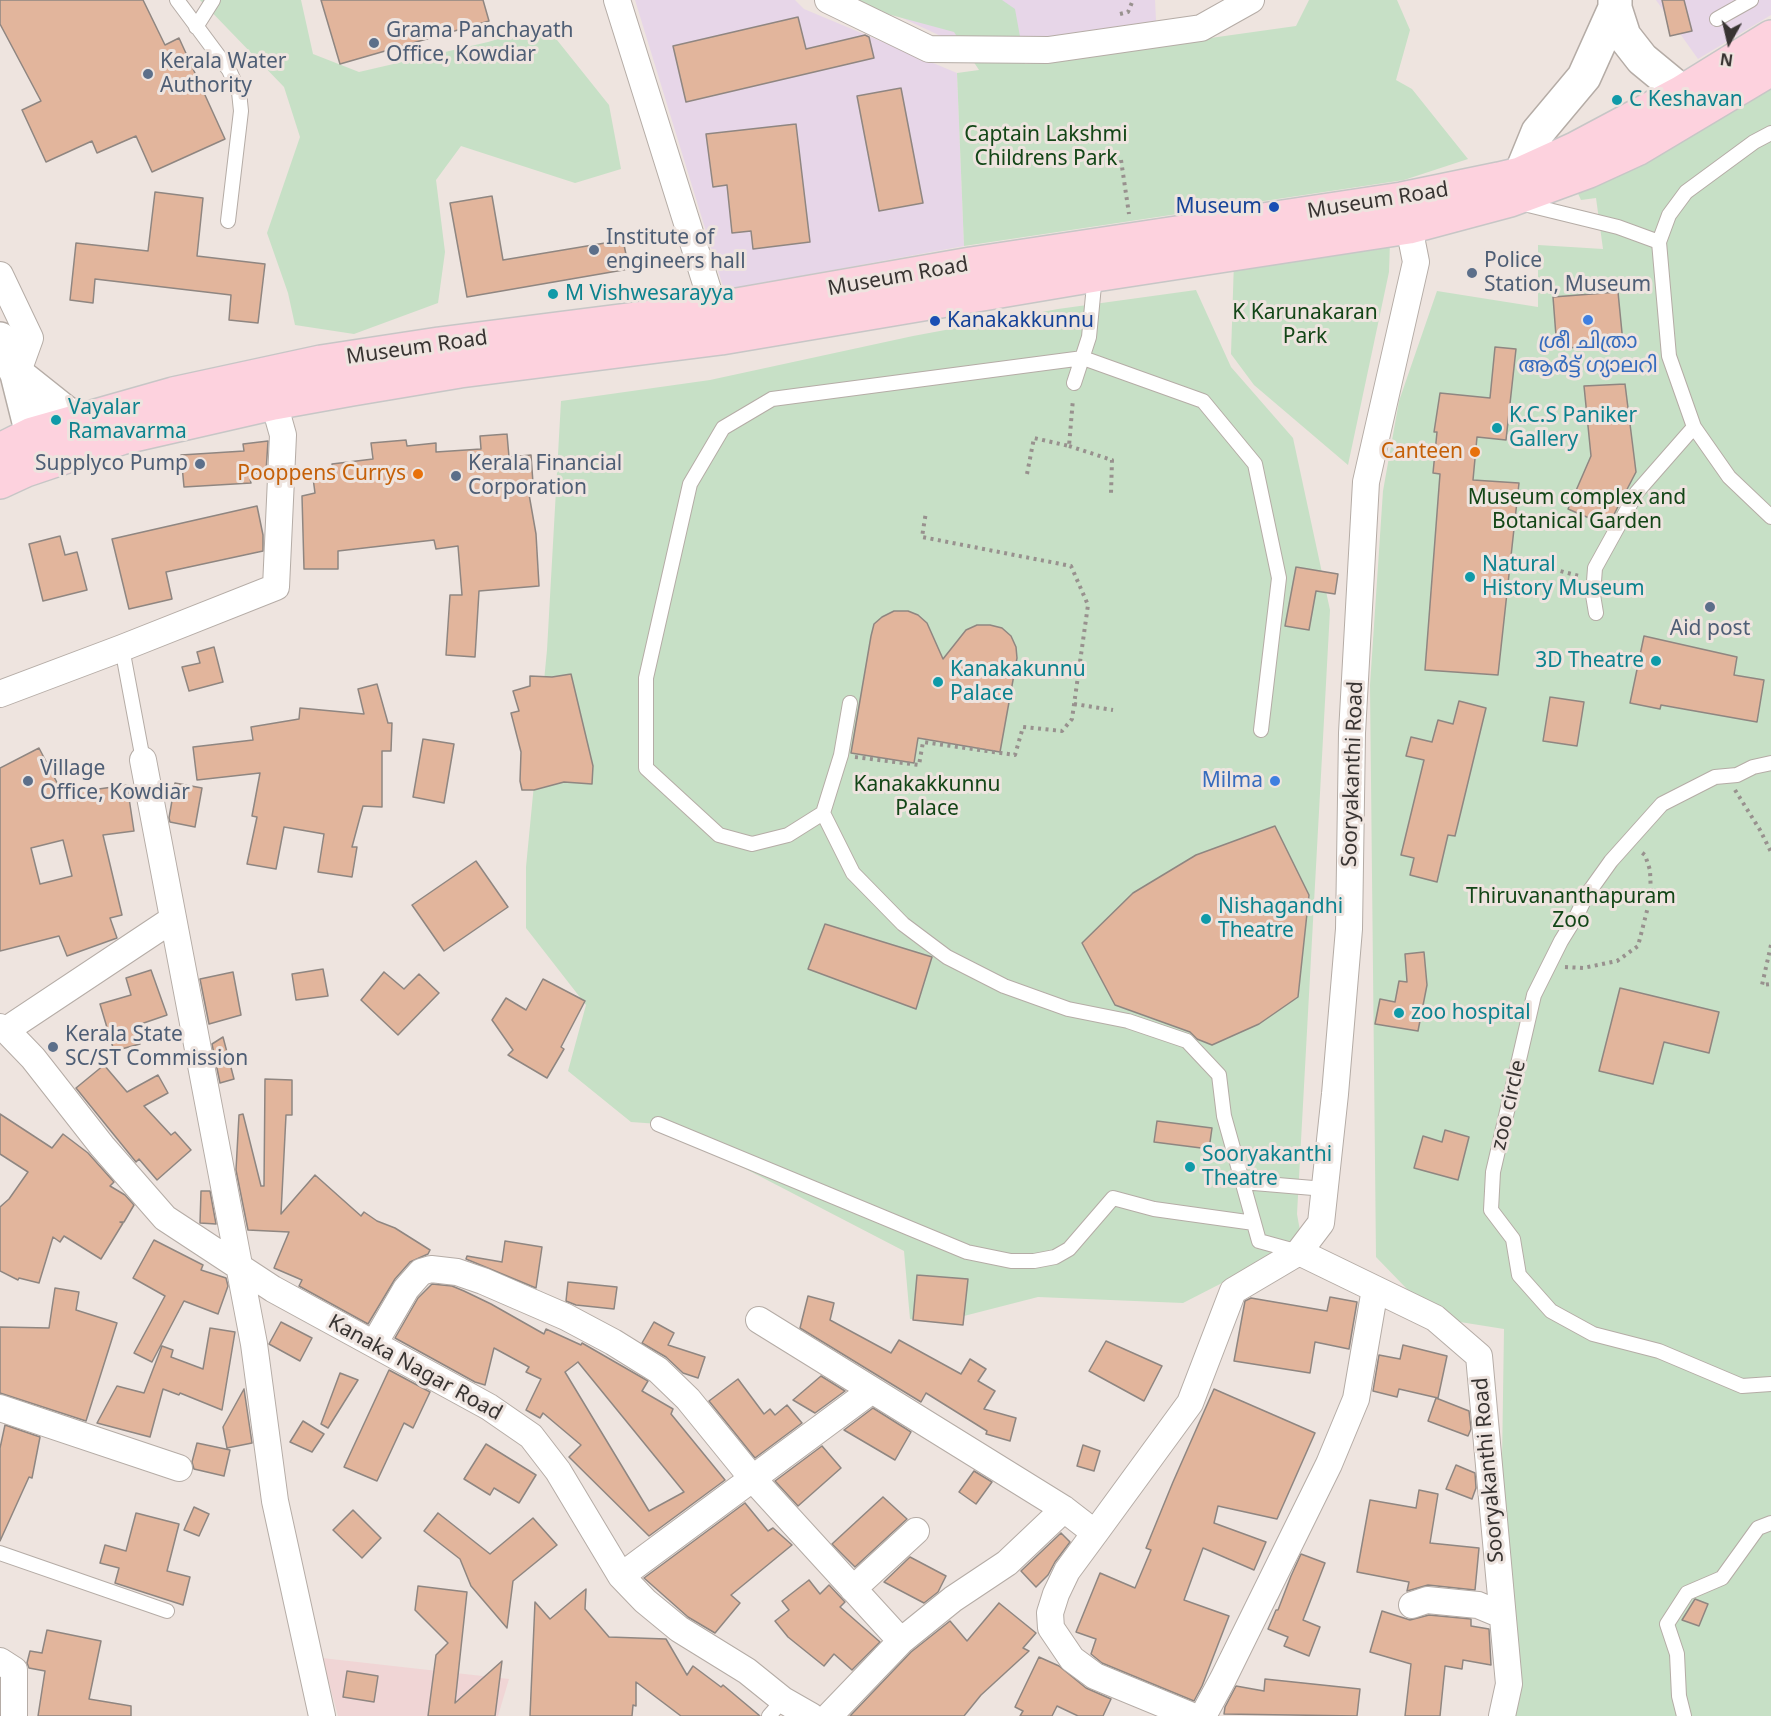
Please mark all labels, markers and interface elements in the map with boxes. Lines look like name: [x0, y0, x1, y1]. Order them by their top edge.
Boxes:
north arrow: [1699, 12, 1759, 72]
place label: Grama Panchayath Office, Kowdiar: [386, 18, 574, 68]
marker: Grama Panchayath Office, Kowdiar: [367, 36, 381, 50]
text: N: [1719, 48, 1734, 72]
place label: Kerala Water Authority: [160, 49, 287, 99]
marker: Kerala Water Authority: [141, 67, 155, 81]
place label: C Keshavan: [1629, 87, 1743, 113]
marker: C Keshavan: [1610, 93, 1624, 107]
park label: Captain Lakshmi Childrens Park: [964, 122, 1128, 172]
street label: Museum Road: [1306, 177, 1450, 225]
place label: Museum: [1175, 194, 1262, 220]
marker: Museum: [1267, 200, 1281, 214]
place label: Institute of engineers hall: [606, 225, 746, 275]
marker: Institute of engineers hall: [587, 243, 601, 257]
place label: Police Station, Museum: [1484, 248, 1651, 298]
street label: Museum Road: [826, 252, 970, 302]
marker: Police Station, Museum: [1465, 266, 1479, 280]
place label: M Vishwesarayya: [565, 281, 734, 307]
marker: M Vishwesarayya: [546, 287, 560, 301]
park label: K Karunakaran Park: [1232, 300, 1378, 350]
place label: Kanakakkunnu: [947, 308, 1094, 334]
marker: ശ്രീ ചിത്രാ ആർട്ട് ഗ്യാലറി: [1581, 313, 1595, 327]
marker: Kanakakkunnu: [928, 314, 942, 328]
street label: Museum Road: [345, 326, 489, 370]
place label: ശ്രീ ചിത്രാ ആർട്ട് ഗ്യാലറി: [1519, 329, 1657, 379]
place label: Vayalar Ramavarma: [68, 395, 187, 445]
place label: K.C.S Paniker Gallery: [1509, 403, 1637, 453]
marker: Vayalar Ramavarma: [49, 413, 63, 427]
marker: K.C.S Paniker Gallery: [1490, 421, 1504, 435]
place label: Canteen: [1381, 439, 1463, 465]
marker: Canteen: [1468, 445, 1482, 459]
place label: Supplyco Pump: [35, 451, 188, 477]
place label: Kerala Financial Corporation: [468, 451, 622, 501]
marker: Supplyco Pump: [193, 457, 207, 471]
place label: Pooppens Currys: [237, 461, 406, 487]
marker: Pooppens Currys: [411, 467, 425, 481]
marker: Kerala Financial Corporation: [449, 469, 463, 483]
park label: Museum complex and Botanical Garden: [1468, 485, 1686, 535]
place label: Natural History Museum: [1482, 552, 1645, 602]
marker: Natural History Museum: [1463, 570, 1477, 584]
marker: Aid post: [1703, 600, 1717, 614]
place label: Aid post: [1670, 616, 1750, 642]
place label: 3D Theatre: [1535, 648, 1644, 674]
marker: 3D Theatre: [1649, 654, 1663, 668]
place label: Kanakakunnu Palace: [950, 657, 1086, 707]
marker: Kanakakunnu Palace: [931, 675, 945, 689]
street label: Sooryakanthi Road: [1337, 681, 1369, 867]
place label: Village Office, Kowdiar: [40, 756, 190, 806]
place label: Milma: [1202, 768, 1263, 794]
park label: Kanakakkunnu Palace: [854, 772, 1000, 822]
marker: Village Office, Kowdiar: [21, 774, 35, 788]
marker: Milma: [1268, 774, 1282, 788]
park label: Thiruvananthapuram Zoo: [1466, 884, 1676, 934]
place label: Nishagandhi Theatre: [1218, 894, 1343, 944]
marker: Nishagandhi Theatre: [1199, 912, 1213, 926]
place label: zoo hospital: [1411, 1000, 1531, 1026]
marker: zoo hospital: [1392, 1006, 1406, 1020]
place label: Kerala State SC/ST Commission: [65, 1022, 248, 1072]
marker: Kerala State SC/ST Commission: [46, 1040, 60, 1054]
street label: zoo circle: [1486, 1057, 1532, 1153]
place label: Sooryakanthi Theatre: [1202, 1142, 1332, 1192]
marker: Sooryakanthi Theatre: [1183, 1160, 1197, 1174]
street label: Kanaka Nagar Road: [324, 1310, 506, 1426]
street label: Sooryakanthi Road: [1468, 1376, 1510, 1564]

